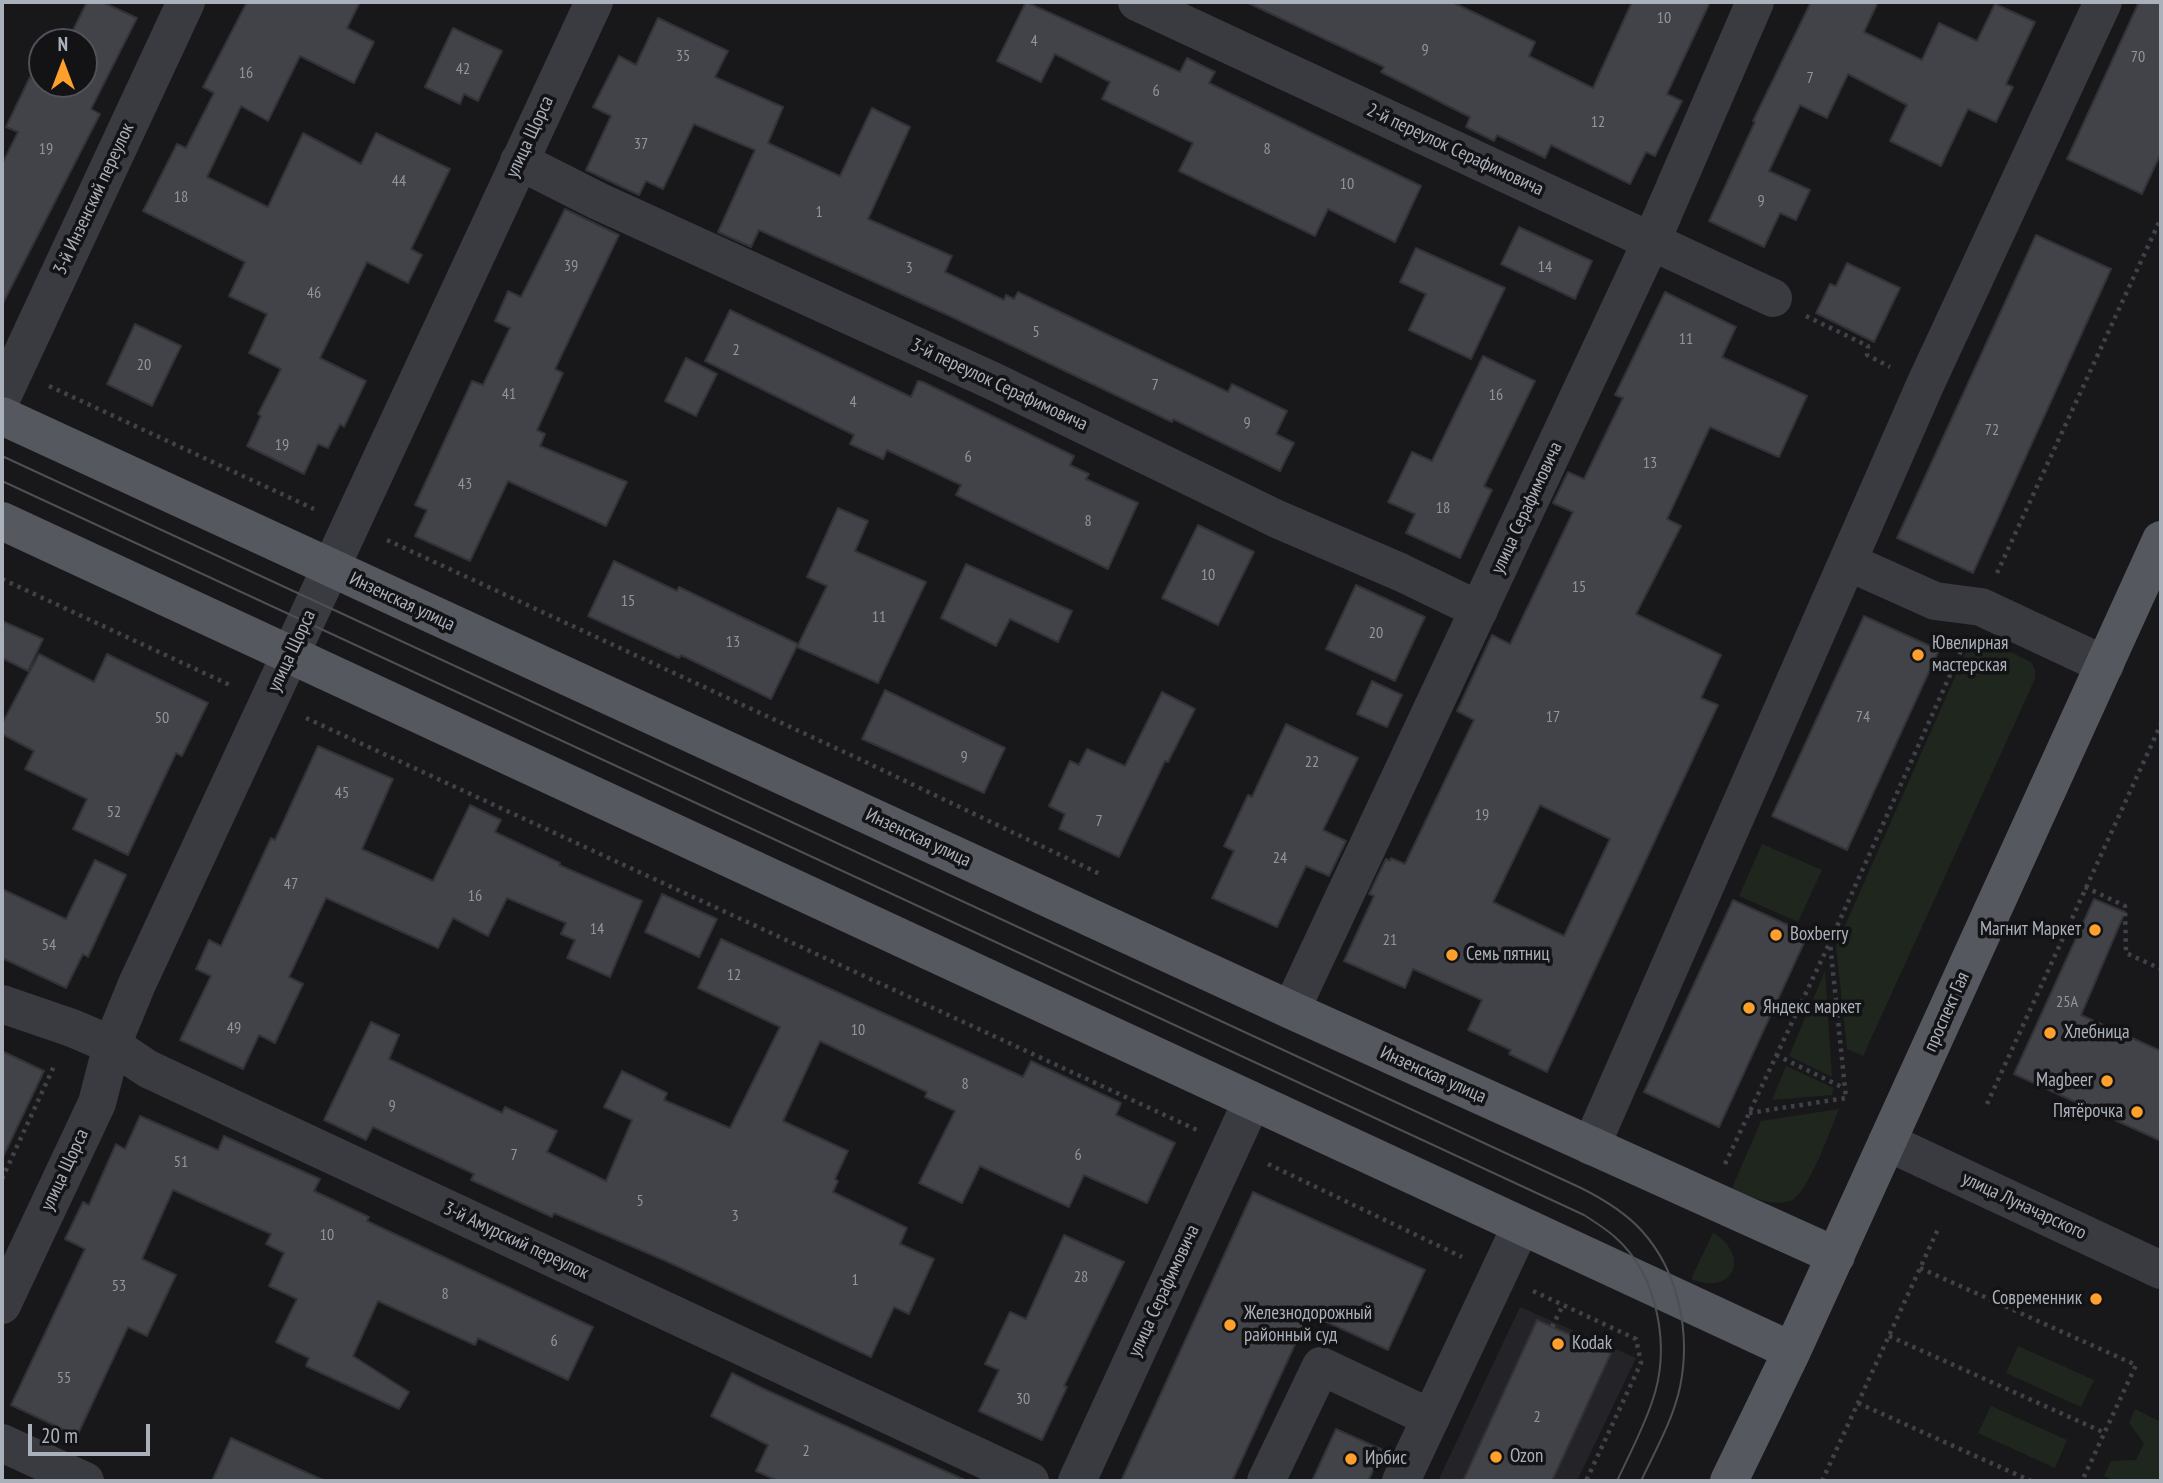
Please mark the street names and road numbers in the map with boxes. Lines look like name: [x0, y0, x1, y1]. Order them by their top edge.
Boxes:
street label: улица Щорса: [501, 92, 559, 182]
street label: 2-й переулок Серафимовича: [1363, 99, 1547, 201]
street label: 3-й Инзенский переулок: [49, 120, 139, 278]
street label: 3-й переулок Серафимовича: [907, 334, 1091, 436]
street label: улица Серафимовича: [1486, 438, 1568, 578]
street label: Инзенская улица: [346, 568, 458, 636]
street label: улица Щорса: [263, 606, 321, 696]
street label: Инзенская улица: [862, 804, 974, 872]
street label: проспект Гая: [1919, 969, 1975, 1055]
street label: Инзенская улица: [1377, 1042, 1489, 1108]
street label: улица Щорса: [36, 1125, 94, 1215]
street label: улица Луначарского: [1958, 1167, 2090, 1245]
street label: 3-й Амурский переулок: [440, 1197, 592, 1285]
street label: улица Серафимовича: [1123, 1221, 1205, 1361]

